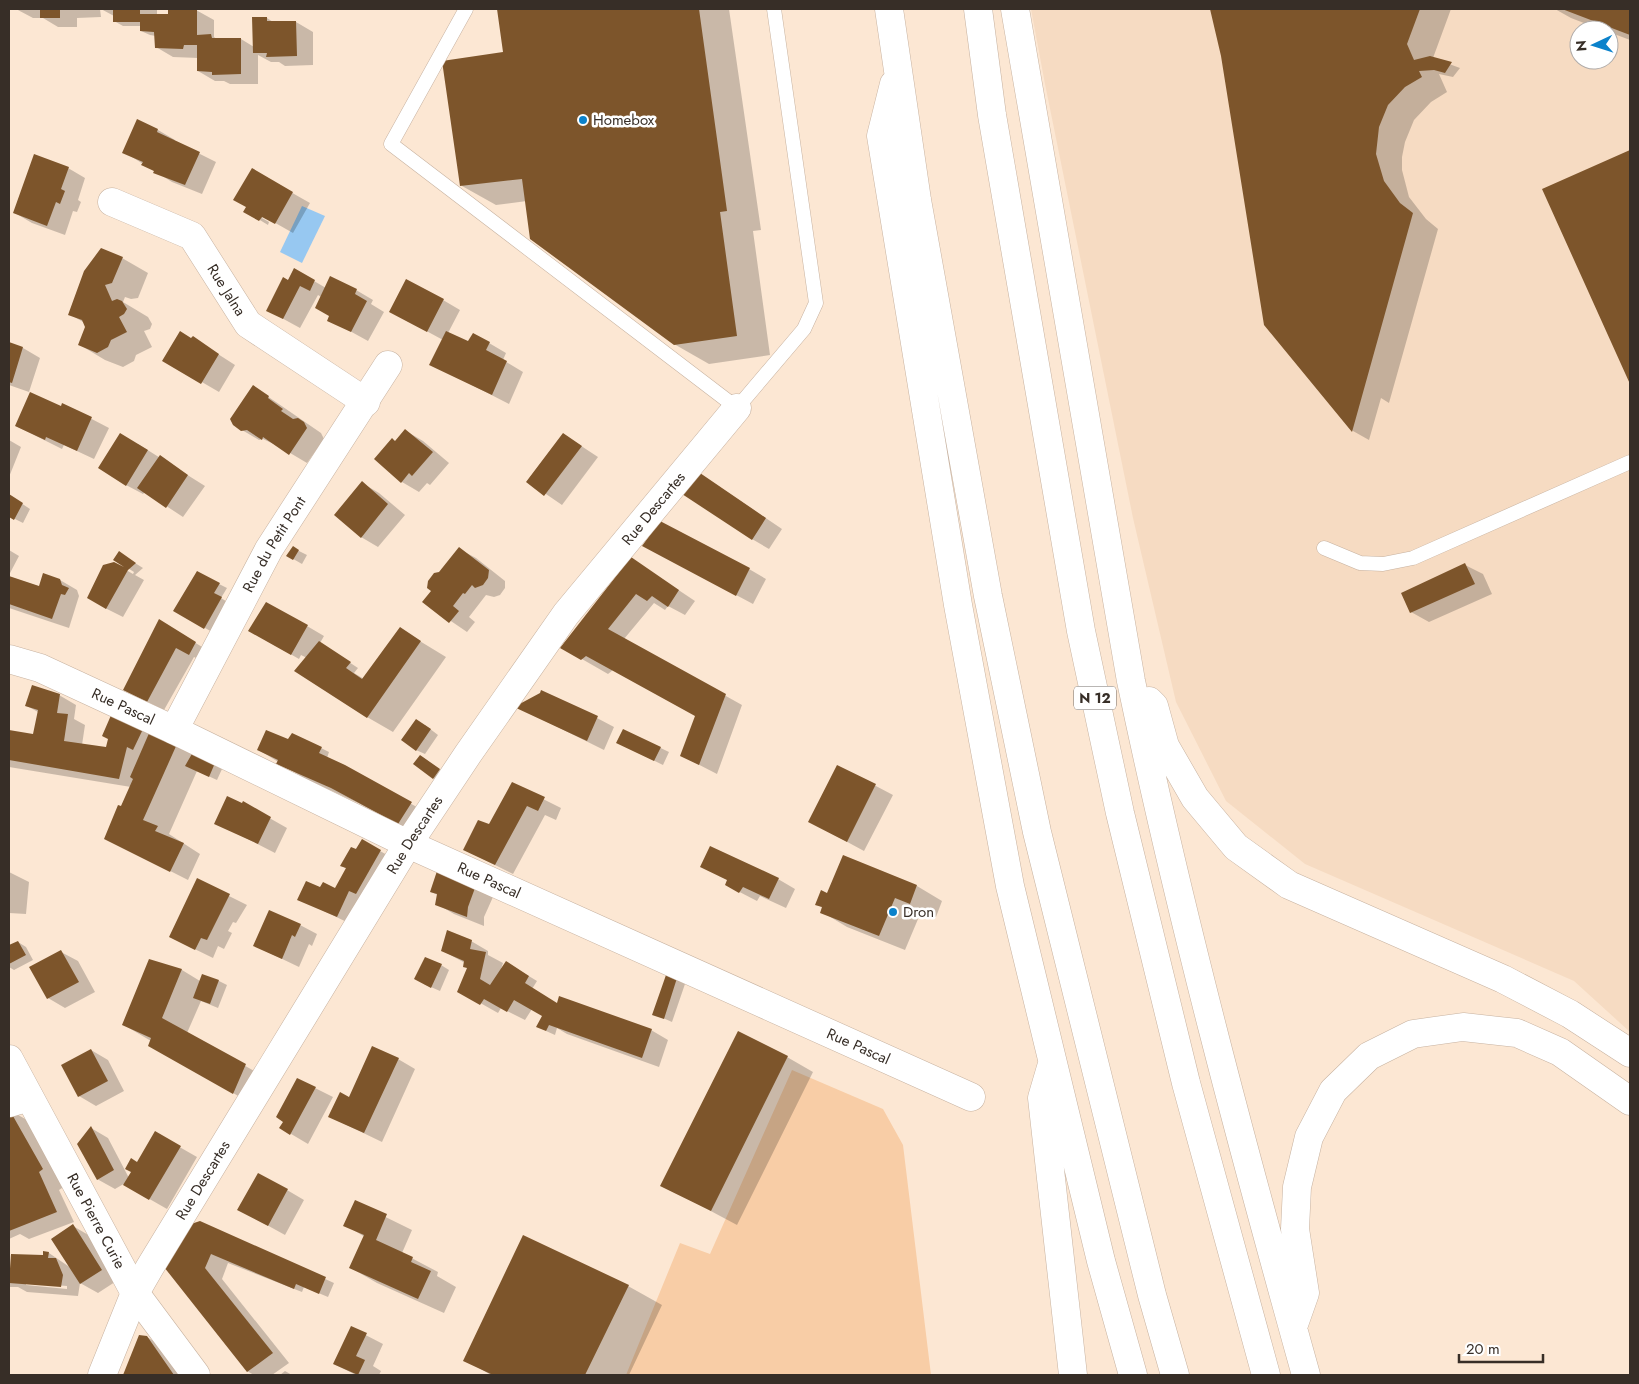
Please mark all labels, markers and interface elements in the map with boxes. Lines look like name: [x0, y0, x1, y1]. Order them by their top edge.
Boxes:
north arrow: [1569, 20, 1619, 70]
text: N: [1571, 40, 1591, 52]
place label: Homebox: [593, 109, 655, 131]
marker: Homebox: [577, 114, 589, 126]
street label: Rue Jalna: [202, 260, 251, 320]
street label: Rue Descartes: [617, 467, 691, 550]
street label: Rue du Petit Pont: [237, 492, 311, 596]
street label: Rue Pascal: [88, 682, 158, 731]
road number: N 12: [1074, 686, 1116, 710]
street label: Rue Descartes: [381, 791, 448, 878]
street label: Rue Pascal: [454, 857, 524, 904]
place label: Dron: [903, 901, 934, 923]
marker: Dron: [887, 906, 899, 918]
street label: Rue Pascal: [823, 1023, 894, 1070]
street label: Rue Descartes: [170, 1136, 236, 1224]
street label: Rue Pierre Curie: [61, 1169, 131, 1273]
scale bar: [1459, 1332, 1543, 1364]
text: 20 m: [1466, 1338, 1500, 1360]

